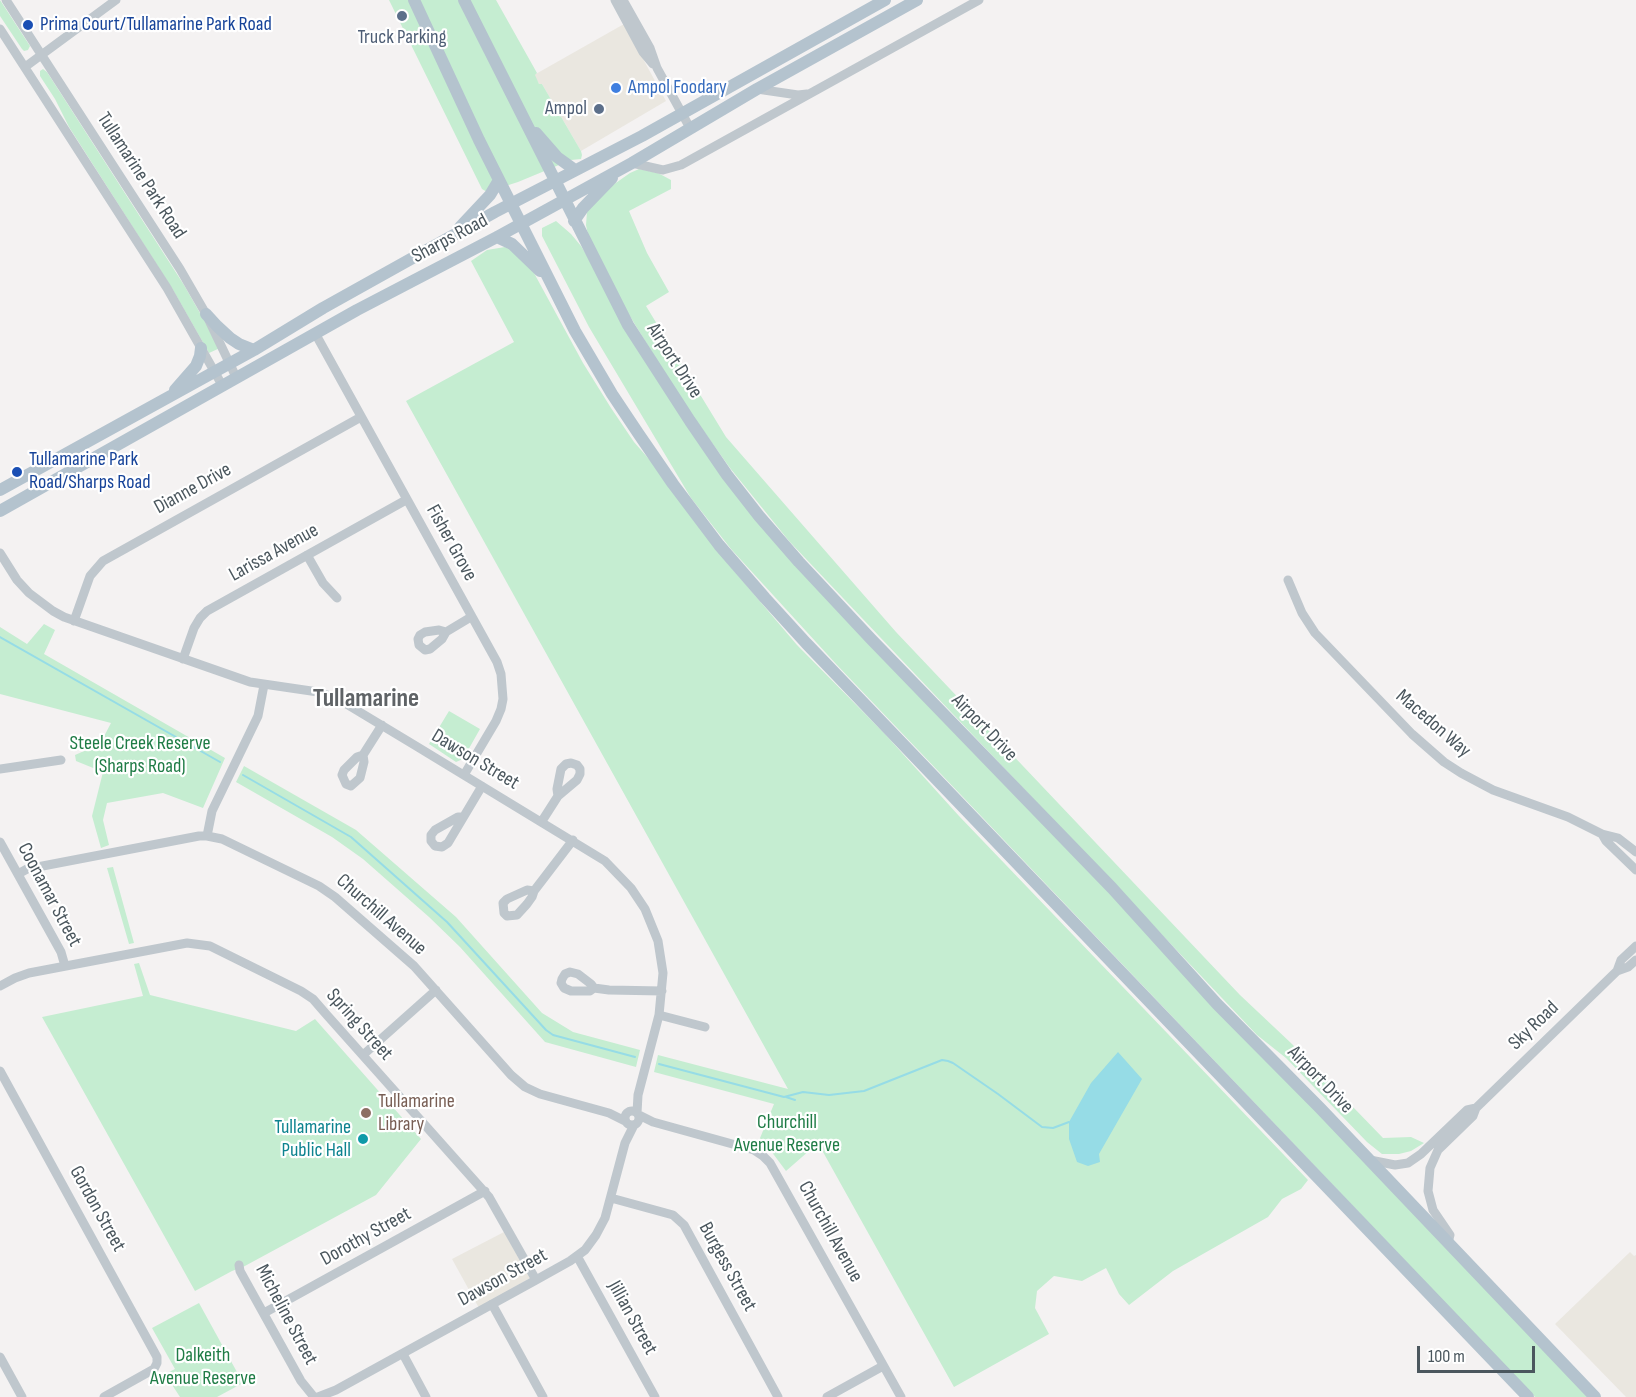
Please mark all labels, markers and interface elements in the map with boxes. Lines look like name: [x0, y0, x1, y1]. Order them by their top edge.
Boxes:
marker: Truck Parking: [395, 9, 409, 23]
place label: Prima Court/Tullamarine Park Road: [40, 13, 272, 37]
marker: Prima Court/Tullamarine Park Road: [21, 18, 35, 32]
place label: Truck Parking: [357, 26, 447, 50]
place label: Ampol Foodary: [628, 76, 727, 100]
marker: Ampol Foodary: [609, 81, 623, 95]
place label: Ampol: [545, 97, 587, 121]
marker: Ampol: [592, 102, 606, 116]
street label: Tullamarine Park Road: [91, 108, 191, 244]
street label: Sharps Road: [408, 209, 492, 269]
street label: Airport Drive: [641, 319, 707, 403]
place label: Tullamarine Park Road/Sharps Road: [29, 448, 151, 495]
street label: Dianne Drive: [150, 458, 236, 520]
marker: Tullamarine Park Road/Sharps Road: [10, 465, 24, 479]
street label: Fisher Grove: [420, 501, 482, 585]
street label: Larissa Avenue: [225, 519, 323, 587]
district label: Tullamarine: [313, 683, 419, 715]
street label: Macedon Way: [1391, 685, 1475, 763]
street label: Airport Drive: [946, 689, 1022, 767]
street label: Dawson Street: [427, 724, 523, 796]
park label: Steele Creek Reserve (Sharps Road): [69, 732, 211, 779]
street label: Coonamar Street: [12, 839, 86, 951]
street label: Churchill Avenue: [331, 869, 431, 961]
street label: Spring Street: [321, 984, 397, 1066]
street label: Sky Road: [1504, 996, 1564, 1056]
street label: Airport Drive: [1282, 1041, 1358, 1119]
place label: Tullamarine Library: [378, 1090, 455, 1137]
marker: Tullamarine Library: [359, 1106, 373, 1120]
park label: Churchill Avenue Reserve: [734, 1111, 840, 1158]
place label: Tullamarine Public Hall: [274, 1116, 351, 1163]
marker: Tullamarine Public Hall: [356, 1132, 370, 1146]
street label: Gordon Street: [64, 1162, 130, 1256]
street label: Churchill Avenue: [792, 1177, 868, 1287]
street label: Dorothy Street: [317, 1202, 415, 1272]
street label: Burgess Street: [693, 1218, 761, 1316]
street label: Dawson Street: [454, 1244, 552, 1312]
street label: Micheline Street: [250, 1261, 322, 1369]
street label: Jillian Street: [602, 1277, 662, 1359]
scale bar: [1420, 1334, 1538, 1372]
park label: Dalkeith Avenue Reserve: [150, 1344, 256, 1391]
text: 100 m: [1428, 1346, 1465, 1367]

